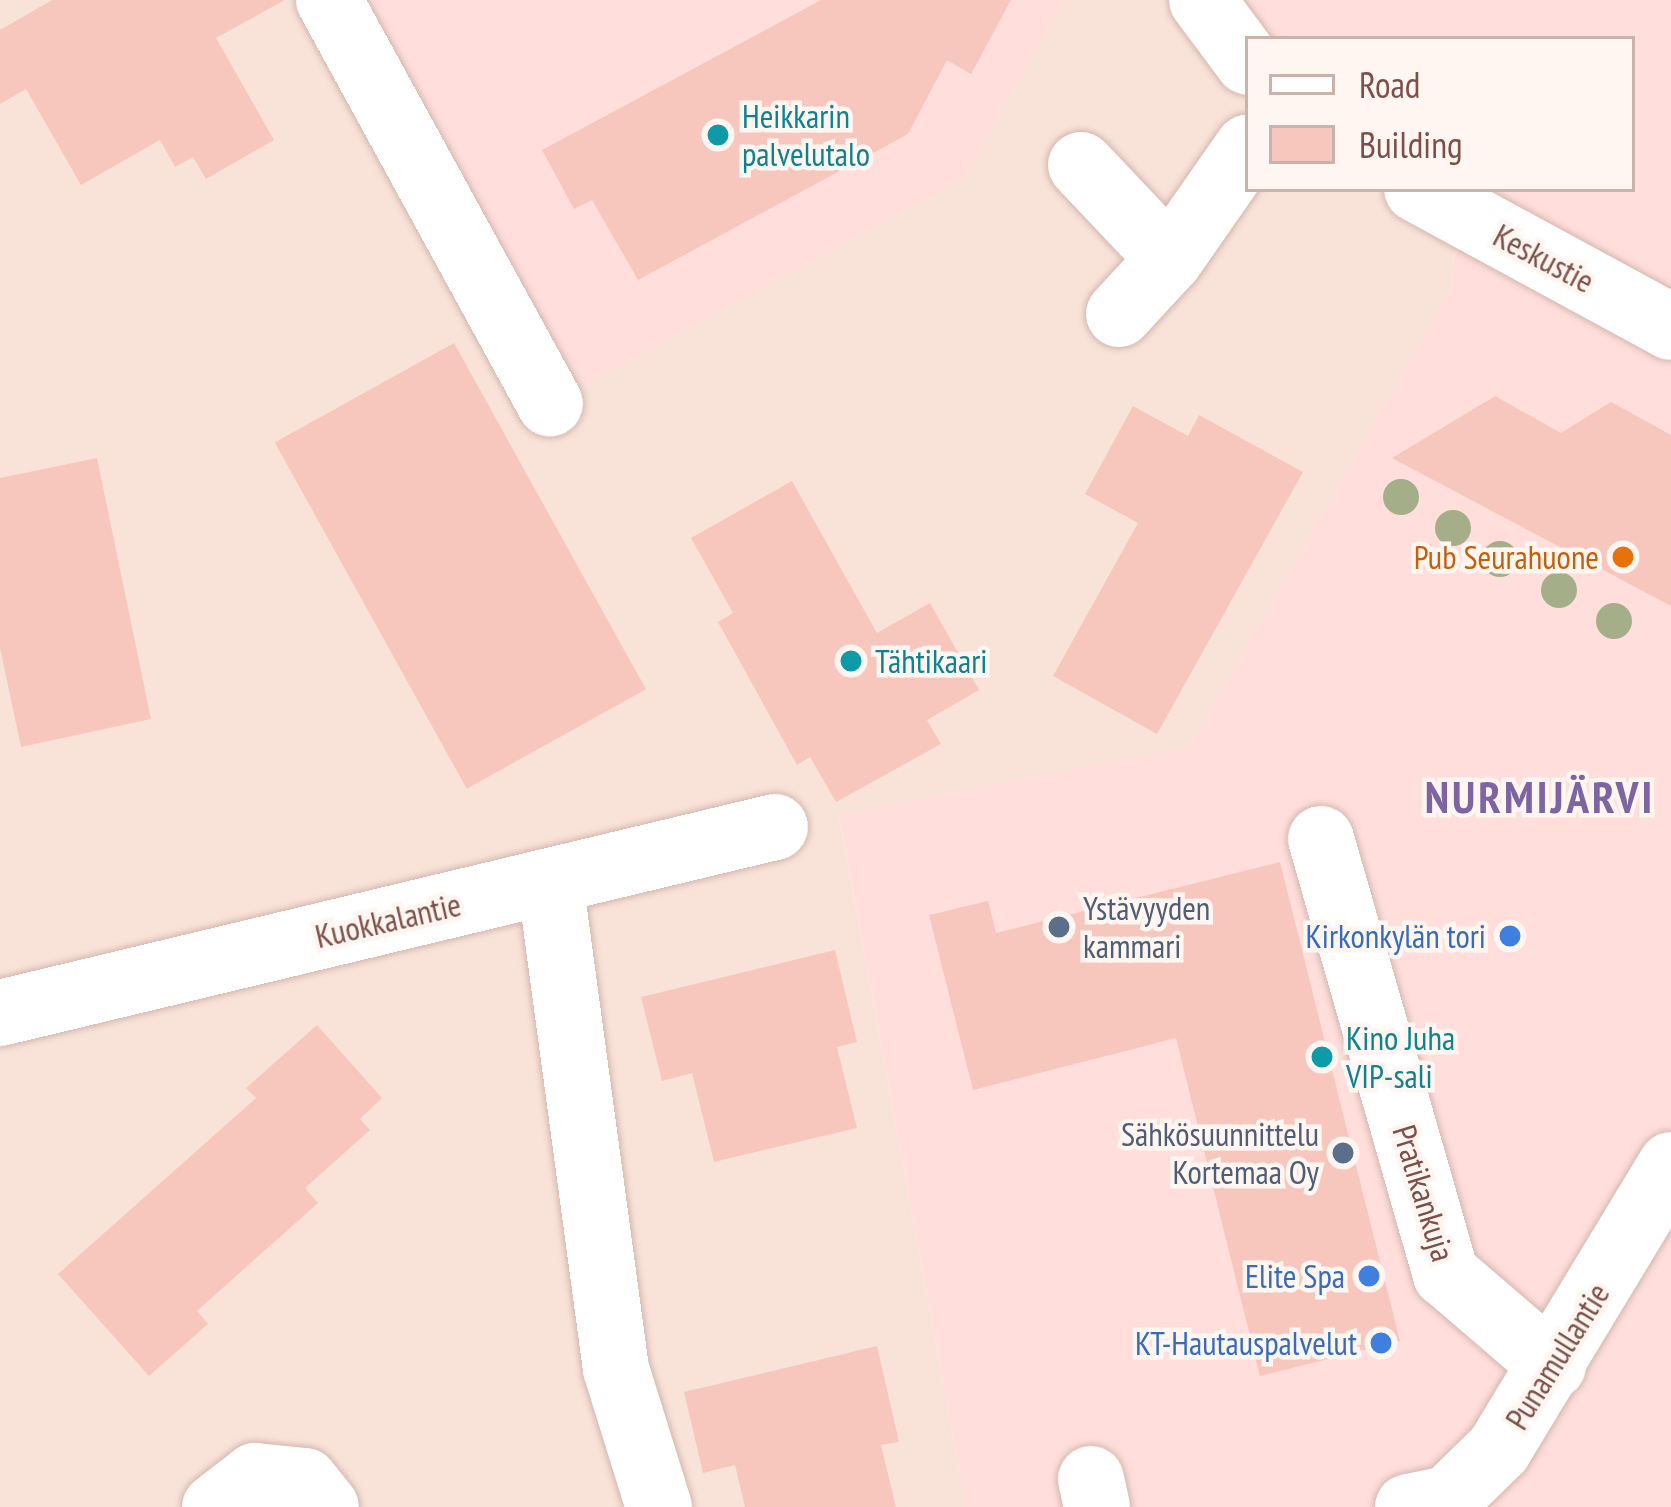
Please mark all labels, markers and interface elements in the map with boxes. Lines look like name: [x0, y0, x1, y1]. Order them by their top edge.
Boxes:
legend: [1245, 36, 1635, 192]
text: Road: [1359, 61, 1420, 108]
place label: Heikkarin palvelutalo: [742, 96, 870, 174]
text: Building: [1359, 121, 1463, 168]
marker: Heikkarin palvelutalo: [705, 122, 731, 148]
street label: Keskustie: [1487, 215, 1601, 301]
place label: Pub Seurahuone: [1414, 537, 1599, 577]
marker: Pub Seurahuone: [1610, 544, 1636, 570]
place label: Tähtikaari: [875, 641, 987, 681]
marker: Tähtikaari: [838, 648, 864, 674]
district label: NURMIJÄRVI: [1425, 770, 1655, 824]
street label: Kuokkalantie: [311, 884, 465, 956]
place label: Ystävyyden kammari: [1083, 888, 1210, 966]
marker: Ystävyyden kammari: [1046, 914, 1072, 940]
place label: Kirkonkylän tori: [1305, 916, 1486, 956]
marker: Kirkonkylän tori: [1497, 923, 1523, 949]
place label: Kino Juha VIP-sali: [1346, 1018, 1455, 1096]
marker: Kino Juha VIP-sali: [1309, 1044, 1335, 1070]
place label: Sähkösuunnittelu Kortemaa Oy: [1121, 1114, 1319, 1192]
street label: Pratikankuja: [1385, 1120, 1463, 1266]
marker: Sähkösuunnittelu Kortemaa Oy: [1330, 1140, 1356, 1166]
place label: Elite Spa: [1245, 1256, 1345, 1296]
marker: Elite Spa: [1356, 1263, 1382, 1289]
street label: Punamullantie: [1497, 1276, 1617, 1436]
place label: KT-Hautauspalvelut: [1135, 1323, 1357, 1363]
marker: KT-Hautauspalvelut: [1368, 1330, 1394, 1356]

